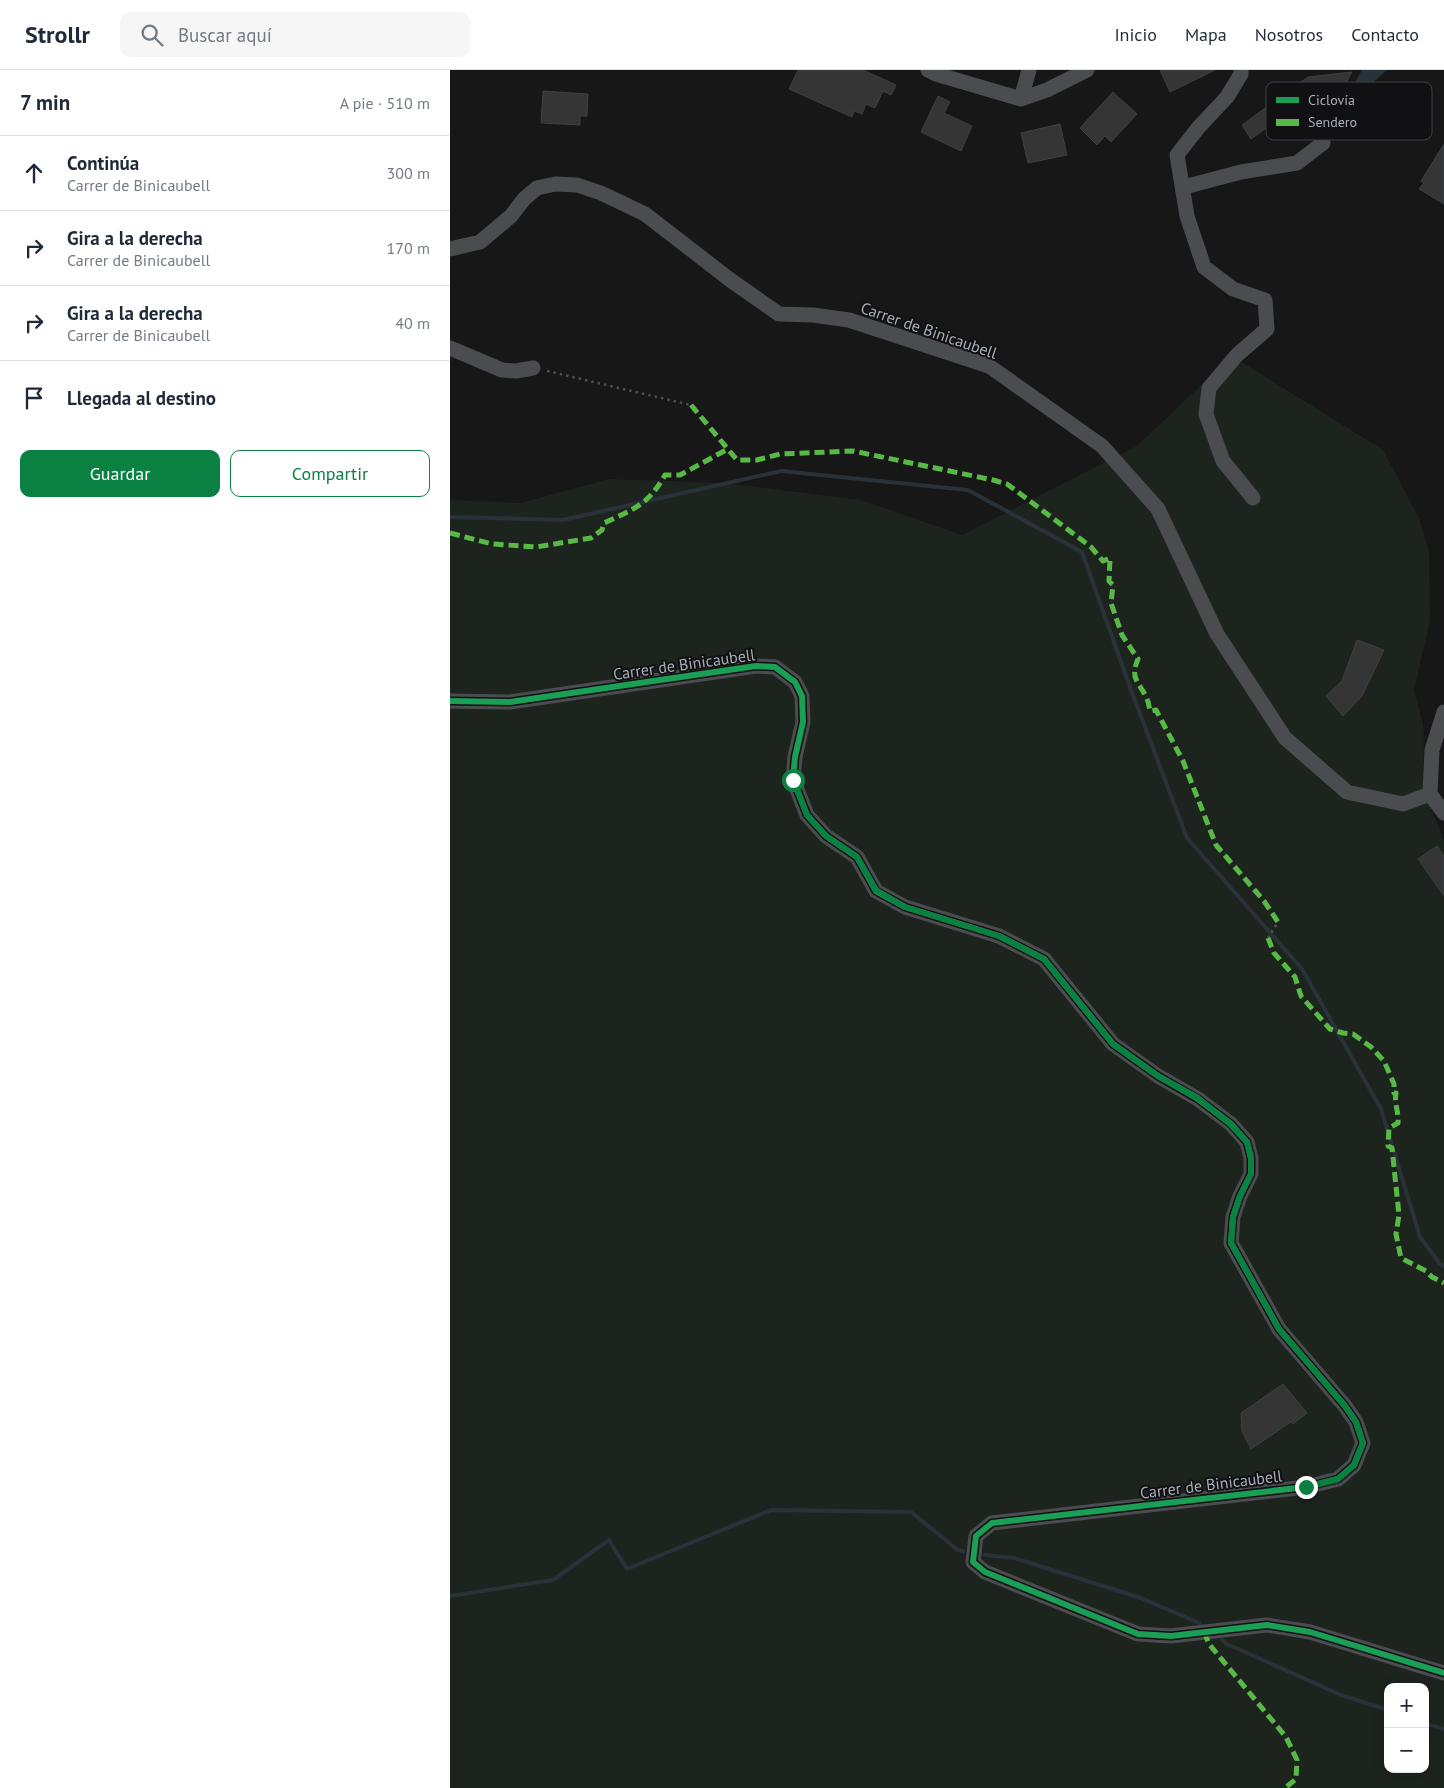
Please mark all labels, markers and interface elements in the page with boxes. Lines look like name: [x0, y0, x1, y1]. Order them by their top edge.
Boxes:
search box: [120, 12, 470, 57]
text: Strollr: [25, 19, 90, 50]
icon: search: [138, 21, 166, 49]
text: Buscar aquí: [178, 23, 272, 47]
text: Inicio: [1114, 23, 1157, 46]
text: Mapa: [1185, 23, 1227, 46]
text: Nosotros: [1255, 23, 1323, 46]
text: Contacto: [1351, 23, 1419, 46]
legend: [1266, 82, 1432, 140]
text: 7 min: [20, 89, 70, 116]
text: Ciclovía: [1308, 91, 1355, 109]
text: A pie · 510 m: [340, 93, 430, 113]
text: Sendero: [1308, 113, 1357, 131]
text: Continúa: [67, 151, 139, 175]
icon: ahead: [20, 159, 48, 187]
text: 300 m: [387, 163, 430, 183]
text: Carrer de Binicaubell: [67, 175, 210, 195]
text: Gira a la derecha: [67, 226, 203, 250]
icon: right: [20, 234, 48, 262]
text: 170 m: [387, 238, 430, 258]
text: Carrer de Binicaubell: [67, 250, 210, 270]
street label: Carrer de Binicaubell: [858, 297, 1000, 363]
text: Gira a la derecha: [67, 301, 203, 325]
icon: right: [20, 309, 48, 337]
text: 40 m: [395, 313, 430, 333]
text: Carrer de Binicaubell: [67, 325, 210, 345]
icon: arrive: [20, 384, 48, 412]
text: Llegada al destino: [67, 386, 216, 410]
button: Guardar: [20, 450, 220, 497]
button: Compartir: [230, 450, 430, 497]
street label: Carrer de Binicaubell: [612, 644, 757, 684]
route start: [782, 769, 805, 792]
street label: Carrer de Binicaubell: [1139, 1465, 1284, 1503]
route end: [1295, 1476, 1318, 1499]
map controls: [1384, 1683, 1429, 1773]
button: +: [1384, 1683, 1429, 1728]
button: −: [1384, 1728, 1429, 1773]

